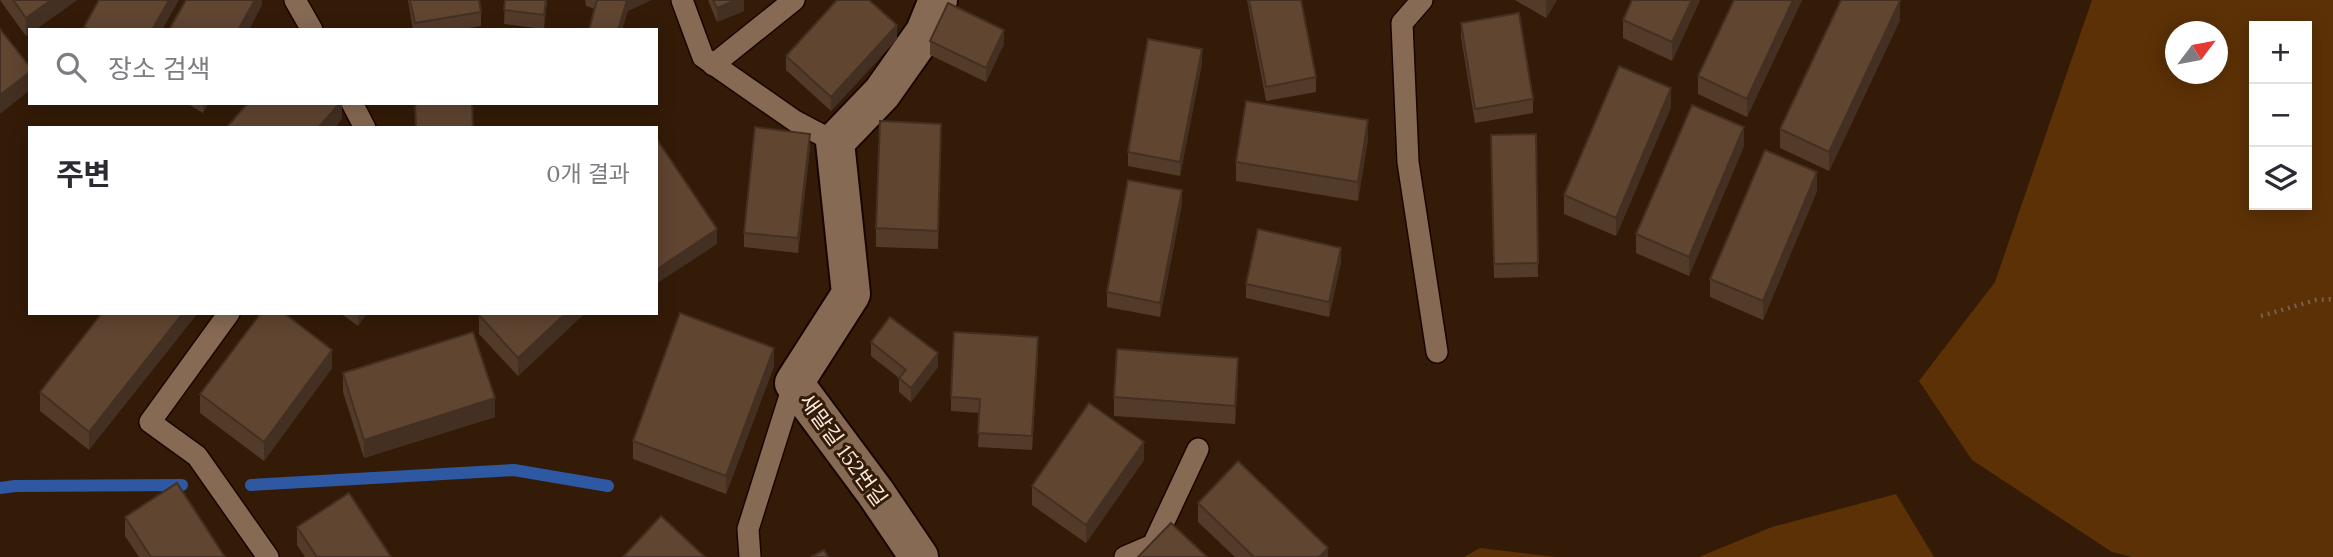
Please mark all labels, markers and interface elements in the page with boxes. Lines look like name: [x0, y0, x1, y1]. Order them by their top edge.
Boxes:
north arrow: [2165, 21, 2228, 84]
map controls: [2249, 21, 2312, 210]
button: +: [2249, 21, 2312, 84]
search box: [28, 28, 658, 105]
icon: search: [52, 48, 90, 86]
text: 장소 검색: [108, 52, 211, 85]
button: −: [2249, 84, 2312, 147]
button: layers: [2249, 147, 2312, 210]
text: 주변: [56, 155, 111, 193]
text: 0개 결과: [546, 159, 630, 188]
street label: 새말길 152번길: [794, 388, 893, 511]

